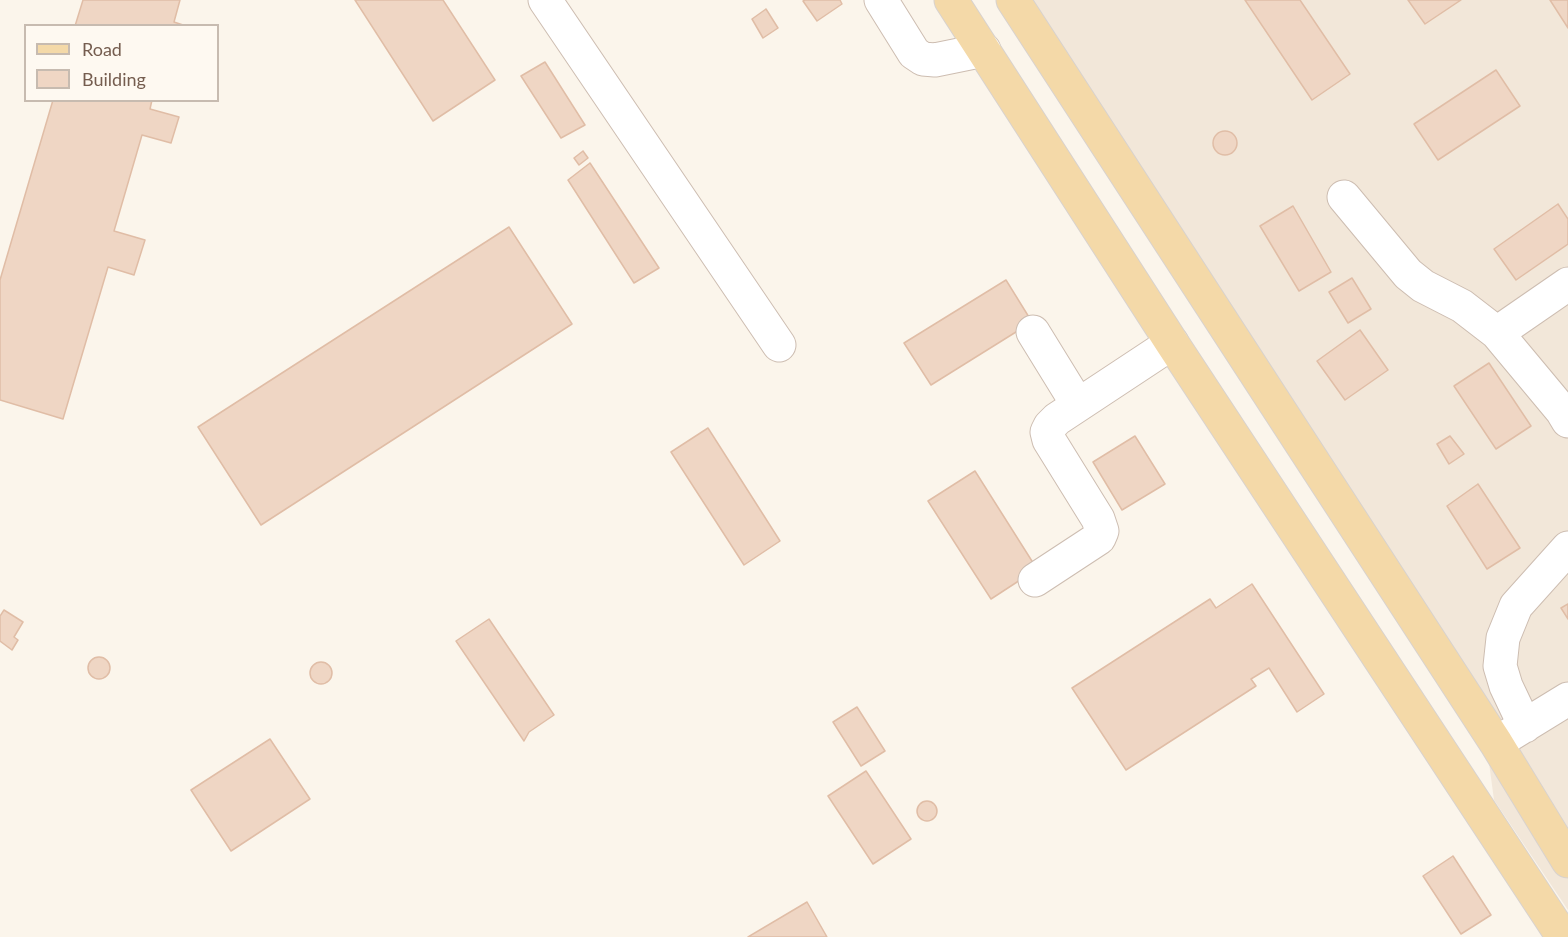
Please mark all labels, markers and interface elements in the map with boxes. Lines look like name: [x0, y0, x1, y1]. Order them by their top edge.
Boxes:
legend: [24, 24, 219, 102]
text: Road: [82, 38, 122, 60]
text: Building: [82, 68, 146, 90]

